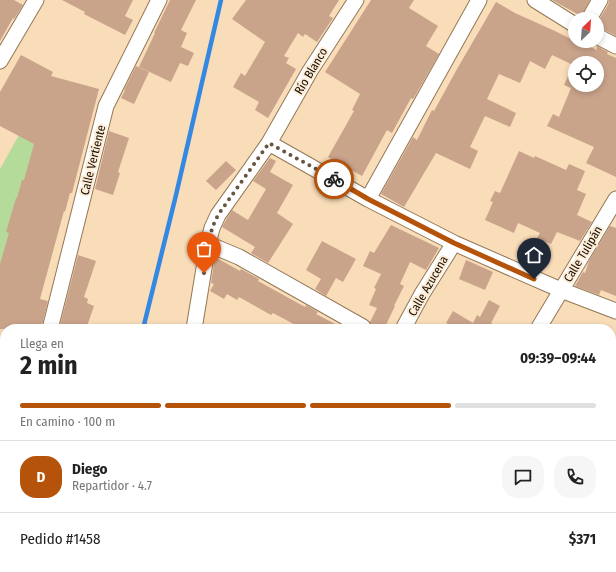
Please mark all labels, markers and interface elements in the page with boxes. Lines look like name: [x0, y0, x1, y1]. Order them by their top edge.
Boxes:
north arrow: [568, 12, 604, 48]
map controls: [568, 12, 604, 92]
street label: Río Blanco: [292, 45, 330, 97]
button: locate: [568, 56, 604, 92]
street label: Calle Vertiente: [78, 124, 108, 196]
courier: [314, 159, 354, 199]
icon: bike: [323, 168, 345, 190]
street label: Calle Tulipán: [561, 223, 605, 285]
pin: [187, 232, 221, 273]
icon: bag: [193, 238, 215, 260]
pin: [517, 238, 551, 279]
icon: home: [523, 244, 545, 266]
street label: Calle Azucena: [405, 253, 451, 319]
text: Llega en: [20, 336, 64, 351]
text: 09:39–09:44: [520, 349, 596, 367]
text: 2 min: [20, 350, 78, 381]
text: En camino · 100 m: [20, 414, 115, 429]
button: chat: [502, 456, 544, 498]
button: phone: [554, 456, 596, 498]
text: Diego: [72, 460, 108, 478]
text: D: [37, 468, 45, 486]
text: Repartidor · 4.7: [72, 478, 152, 493]
text: Pedido #1458: [20, 530, 101, 548]
text: $371: [569, 530, 596, 548]

